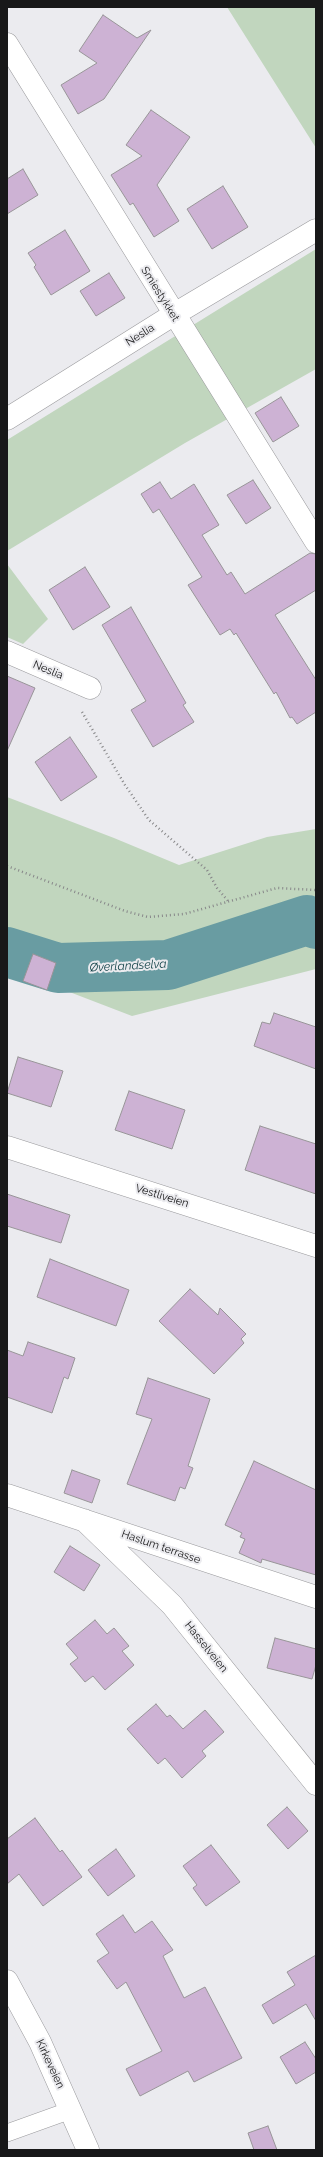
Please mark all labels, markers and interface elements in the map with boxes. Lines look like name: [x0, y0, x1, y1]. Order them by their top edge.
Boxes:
street label: Smiestykket: [138, 264, 182, 324]
street label: Neslia: [123, 321, 157, 349]
street label: Neslia: [31, 658, 65, 682]
water label: Øverlandselva: [89, 957, 167, 975]
street label: Vestliveien: [134, 1182, 190, 1210]
street label: Haslum terrasse: [120, 1527, 202, 1567]
street label: Hasselveien: [182, 1619, 230, 1675]
street label: Kirkeveien: [33, 2037, 67, 2091]

